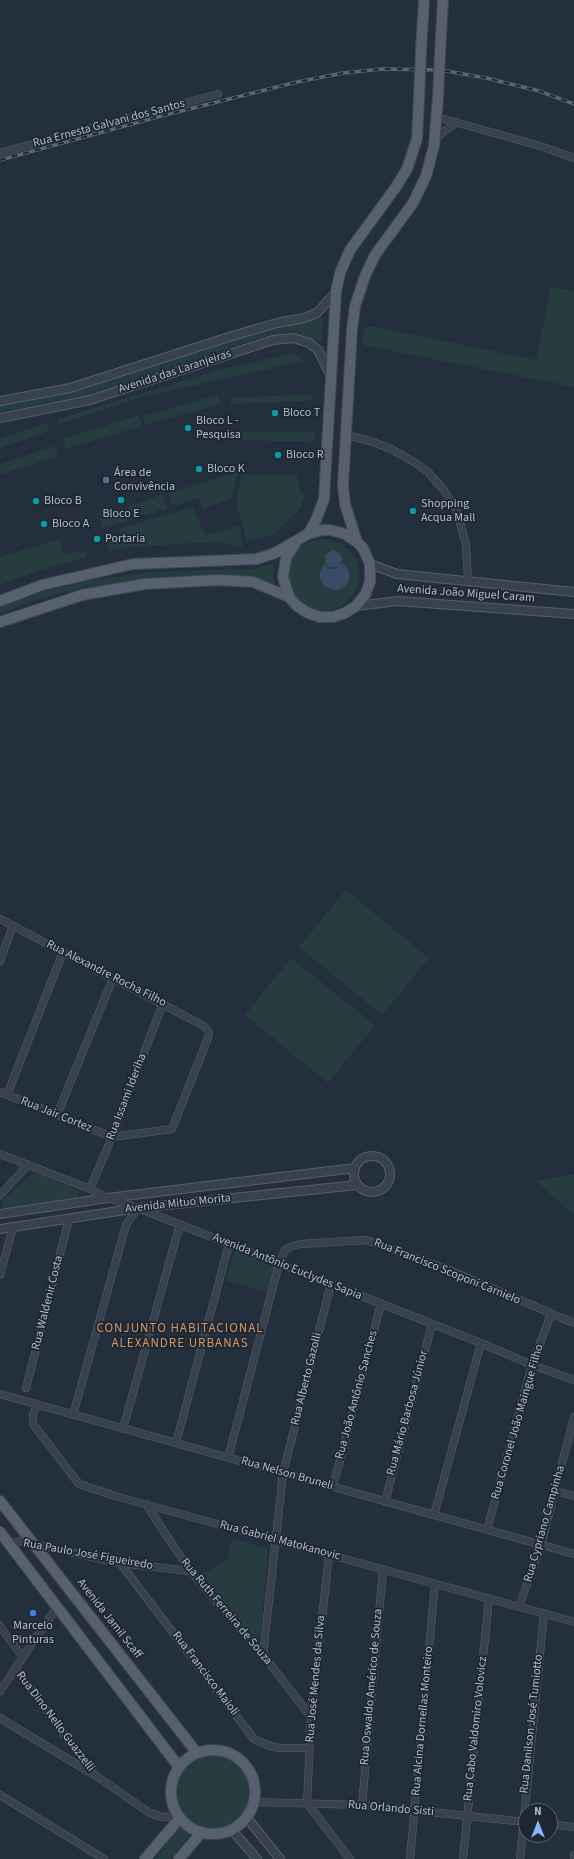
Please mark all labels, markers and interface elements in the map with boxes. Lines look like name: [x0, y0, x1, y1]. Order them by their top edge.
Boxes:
street label: Rua Ernesta Galvani dos Santos: [31, 97, 187, 151]
street label: Avenida das Laranjeiras: [117, 347, 233, 397]
place label: Bloco T: [283, 406, 320, 420]
marker: Bloco T: [270, 408, 280, 418]
place label: Bloco L - Pesquisa: [196, 414, 241, 442]
marker: Bloco L - Pesquisa: [183, 423, 193, 433]
place label: Bloco R: [286, 448, 324, 462]
marker: Bloco R: [273, 450, 283, 460]
place label: Bloco K: [207, 462, 245, 476]
marker: Bloco K: [194, 464, 204, 474]
place label: Área de Convivência: [114, 466, 175, 494]
marker: Área de Convivência: [101, 475, 111, 485]
place label: Bloco B: [44, 494, 82, 508]
marker: Bloco E: [116, 495, 126, 505]
marker: Bloco B: [31, 496, 41, 506]
place label: Shopping Acqua Mall: [421, 497, 475, 525]
marker: Shopping Acqua Mall: [408, 506, 418, 516]
place label: Bloco E: [102, 507, 140, 521]
place label: Bloco A: [52, 517, 89, 531]
marker: Bloco A: [39, 519, 49, 529]
place label: Portaria: [105, 532, 145, 546]
marker: Portaria: [92, 534, 102, 544]
street label: Avenida João Miguel Caram: [397, 582, 535, 606]
street label: Rua Alexandre Rocha Filho: [44, 937, 168, 1011]
street label: Rua Issami Ideriha: [104, 1052, 150, 1142]
street label: Rua Jair Cortez: [18, 1094, 94, 1136]
street label: Avenida Mituo Morita: [125, 1191, 231, 1217]
street label: Avenida Antônio Euclydes Sapia: [210, 1230, 364, 1304]
street label: Rua Francisco Scoponi Carnielo: [372, 1236, 522, 1308]
street label: Rua Waldenir Costa: [29, 1254, 67, 1352]
district label: CONJUNTO HABITACIONAL ALEXANDRE URBANAS: [96, 1321, 264, 1352]
street label: Rua João Antônio Sanches: [333, 1329, 381, 1461]
street label: Rua Alberto Gazolli: [289, 1331, 325, 1427]
street label: Rua Coronel João Maingue Filho: [489, 1343, 547, 1501]
street label: Rua Mário Barbosa Júnior: [384, 1349, 432, 1477]
street label: Rua Nelson Bruneli: [239, 1454, 335, 1494]
street label: Rua Cypriano Campinha: [521, 1464, 569, 1584]
street label: Rua Gabriel Matokanovic: [218, 1518, 342, 1564]
street label: Rua Paulo José Figueiredo: [22, 1536, 154, 1574]
street label: Rua Ruth Ferreira de Souza: [177, 1556, 275, 1668]
street label: Avenida Jamil Scaff: [73, 1576, 145, 1662]
marker: Marcelo Pinturas: [28, 1608, 38, 1618]
street label: Rua Oswaldo Américo de Souza: [358, 1608, 386, 1766]
street label: Rua José Mendes da Silva: [303, 1615, 329, 1743]
place label: Marcelo Pinturas: [12, 1619, 54, 1647]
street label: Rua Francisco Maioli: [169, 1629, 241, 1719]
street label: Rua Alcina Dornellas Monteiro: [409, 1646, 437, 1796]
street label: Rua Danilson José Tumiotto: [518, 1654, 546, 1794]
street label: Rua Cabo Valdomiro Volovicz: [461, 1656, 491, 1802]
street label: Rua Dino Nello Guazzelli: [13, 1669, 97, 1775]
street label: Rua Orlando Sisti: [347, 1798, 435, 1820]
north arrow: [518, 1803, 558, 1843]
text: N: [534, 1804, 542, 1819]

